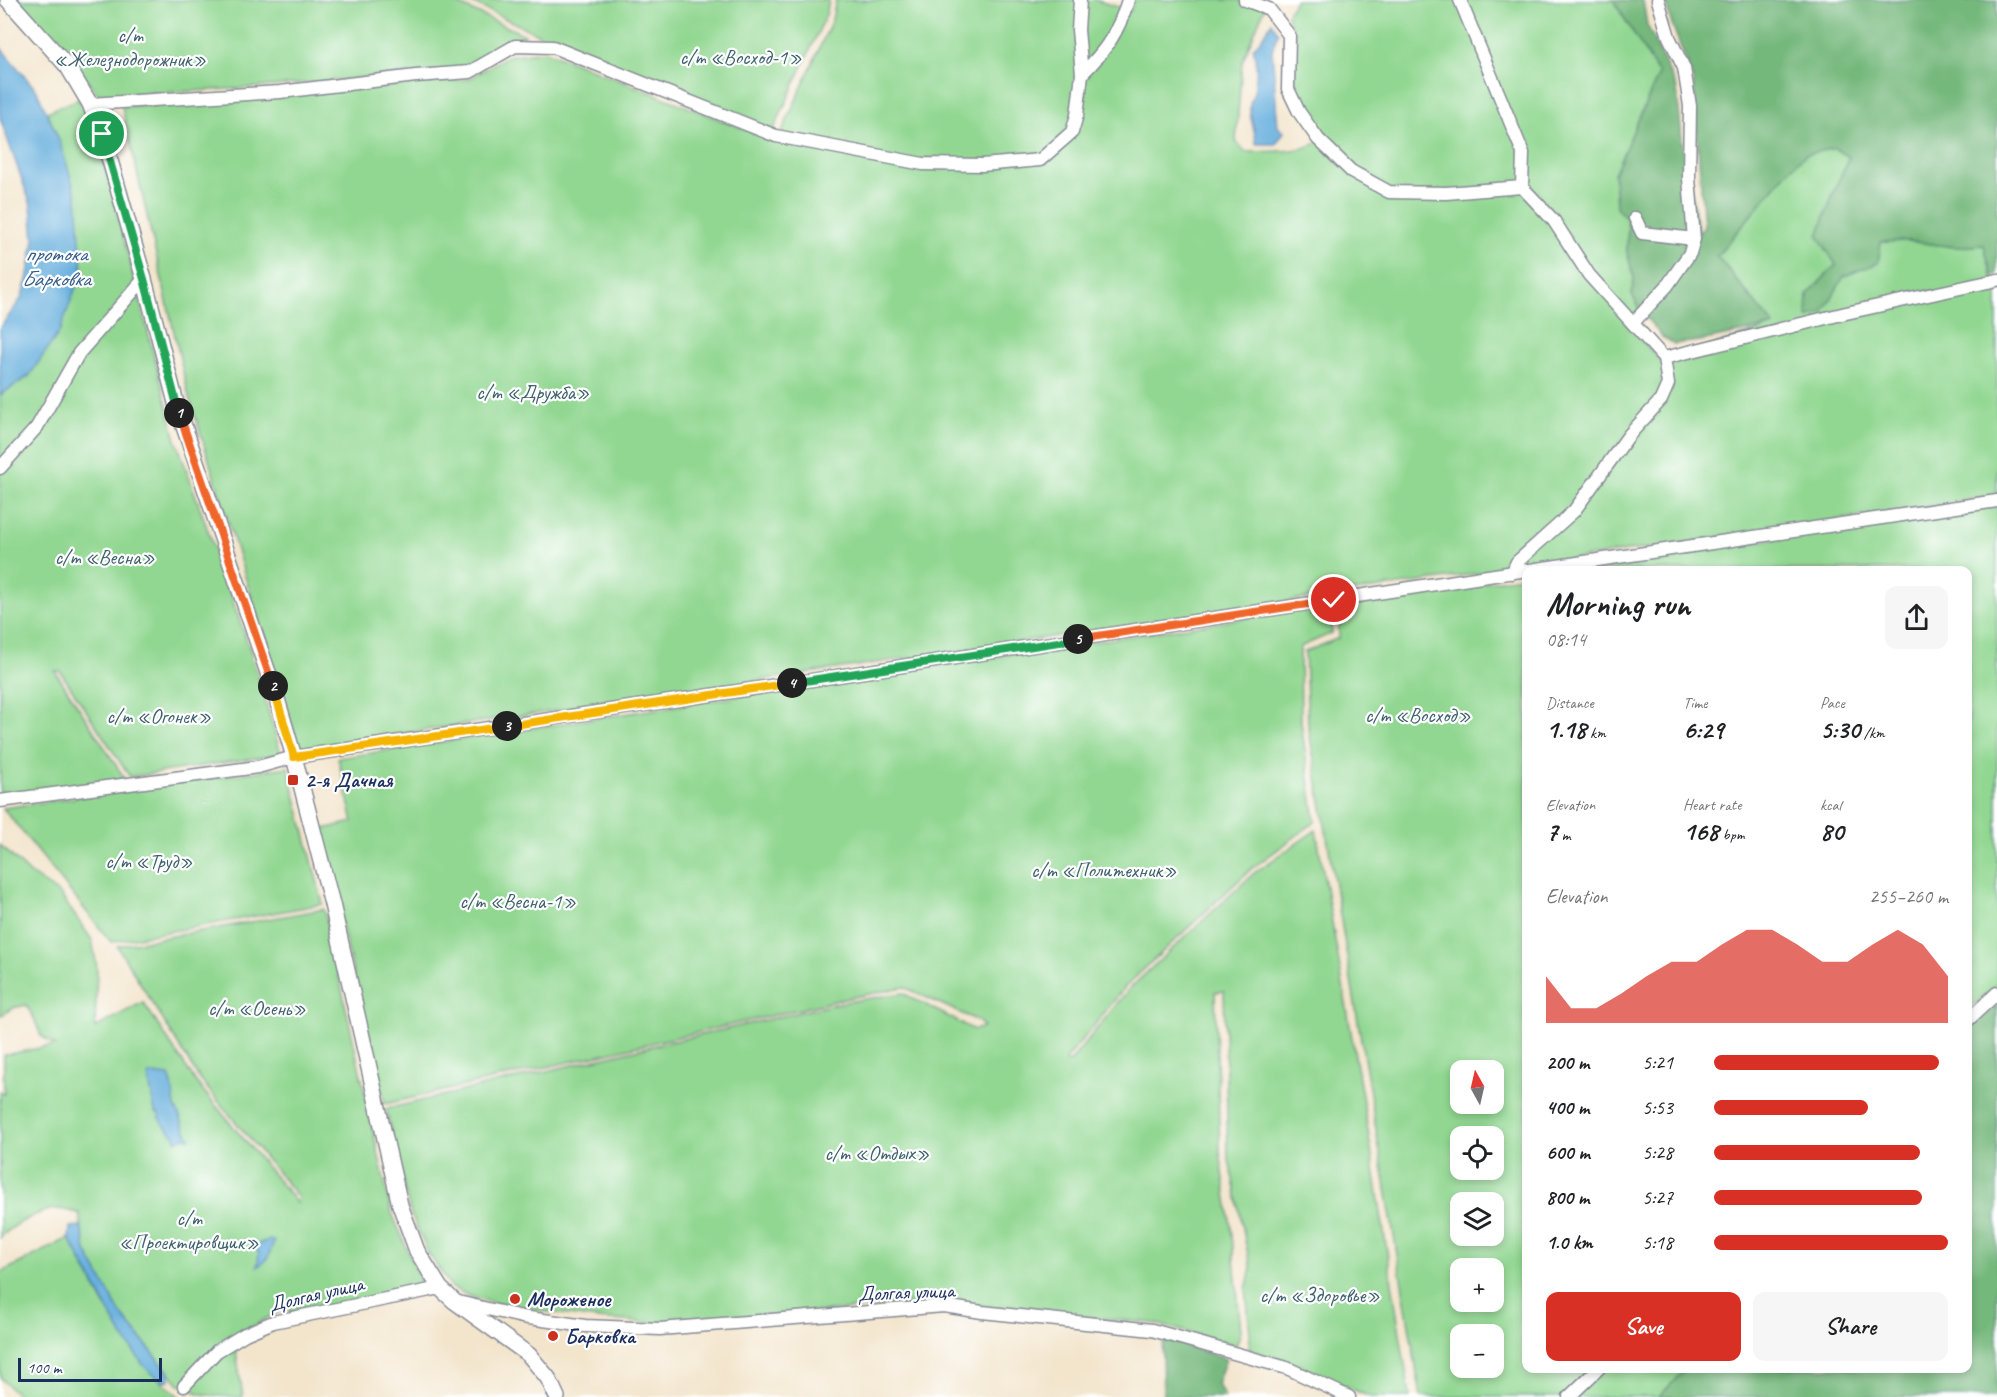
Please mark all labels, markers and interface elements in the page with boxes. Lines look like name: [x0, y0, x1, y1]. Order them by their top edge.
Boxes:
park label: с/т «Железнодорожник»: [54, 22, 206, 72]
park label: с/т «Восход-1»: [680, 44, 802, 70]
pin: [76, 108, 127, 159]
icon: arrive: [85, 117, 118, 150]
water label: протока Барковка: [22, 240, 93, 293]
park label: с/т «Дружба»: [476, 379, 590, 405]
pin: 1: [164, 398, 194, 428]
text: 1: [175, 403, 183, 423]
park label: с/т «Весна»: [55, 544, 155, 570]
pin: [1308, 574, 1359, 625]
icon: check: [1317, 583, 1350, 616]
text: Morning run: [1546, 583, 1690, 625]
button: share: [1885, 586, 1948, 649]
pin: 5: [1063, 624, 1093, 654]
text: 08:14: [1546, 627, 1586, 652]
text: 5: [1075, 629, 1081, 649]
pin: 4: [777, 668, 807, 698]
pin: 2: [258, 671, 288, 701]
text: 4: [788, 673, 796, 693]
text: 2: [269, 676, 277, 696]
text: Distance: [1546, 693, 1594, 713]
text: Time: [1683, 693, 1707, 713]
text: Pace: [1820, 693, 1845, 713]
park label: с/т «Восход»: [1365, 702, 1471, 728]
park label: с/т «Огонек»: [107, 703, 212, 729]
pin: 3: [492, 711, 522, 741]
text: 1.18: [1546, 713, 1586, 746]
text: 6:29: [1683, 713, 1723, 746]
text: 5:30: [1820, 713, 1860, 746]
text: 3: [503, 716, 511, 736]
text: km: [1586, 723, 1606, 743]
text: /km: [1860, 723, 1885, 743]
place label: 2-я Дачная: [305, 767, 394, 793]
marker: 2-я Дачная: [286, 773, 300, 787]
text: Elevation: [1546, 795, 1595, 815]
text: Heart rate: [1683, 795, 1741, 815]
text: kcal: [1820, 795, 1841, 815]
text: 7: [1546, 815, 1558, 848]
text: 168: [1683, 815, 1719, 848]
text: 80: [1820, 815, 1843, 848]
text: m: [1558, 825, 1570, 845]
text: bpm: [1719, 825, 1745, 845]
park label: с/т «Труд»: [105, 848, 193, 874]
park label: с/т «Политехник»: [1031, 857, 1177, 883]
text: Elevation: [1546, 884, 1608, 909]
text: 255–260 m: [1869, 884, 1948, 909]
park label: с/т «Весна-1»: [460, 888, 577, 914]
park label: с/т «Осень»: [208, 995, 306, 1021]
text: 200 m: [1546, 1050, 1589, 1075]
text: 5:21: [1642, 1050, 1673, 1075]
north arrow: [1450, 1060, 1504, 1114]
map controls: [1450, 1060, 1504, 1378]
text: 400 m: [1546, 1095, 1589, 1120]
text: 5:53: [1642, 1095, 1673, 1120]
button: locate: [1450, 1126, 1504, 1180]
park label: с/т «Отдых»: [824, 1140, 930, 1166]
text: 600 m: [1546, 1140, 1590, 1165]
text: 5:28: [1642, 1140, 1673, 1165]
text: 800 m: [1546, 1185, 1589, 1210]
text: 5:27: [1642, 1185, 1673, 1210]
button: layers: [1450, 1192, 1504, 1246]
park label: с/т «Проектировщик»: [119, 1205, 259, 1255]
text: 1.0 km: [1546, 1230, 1593, 1255]
text: 5:18: [1642, 1230, 1673, 1255]
button: +: [1450, 1258, 1504, 1312]
street label: Долгая улица: [266, 1270, 368, 1318]
street label: Долгая улица: [857, 1277, 957, 1307]
park label: с/т «Здоровье»: [1260, 1282, 1380, 1308]
place label: Мороженое: [527, 1286, 612, 1312]
marker: Мороженое: [508, 1292, 522, 1306]
button: Save: [1546, 1292, 1741, 1361]
button: Share: [1753, 1292, 1948, 1361]
place label: Барковка: [565, 1323, 637, 1349]
button: −: [1450, 1324, 1504, 1378]
marker: Барковка: [546, 1329, 560, 1343]
scale bar: [18, 1355, 162, 1382]
text: 100 m: [27, 1358, 61, 1378]

